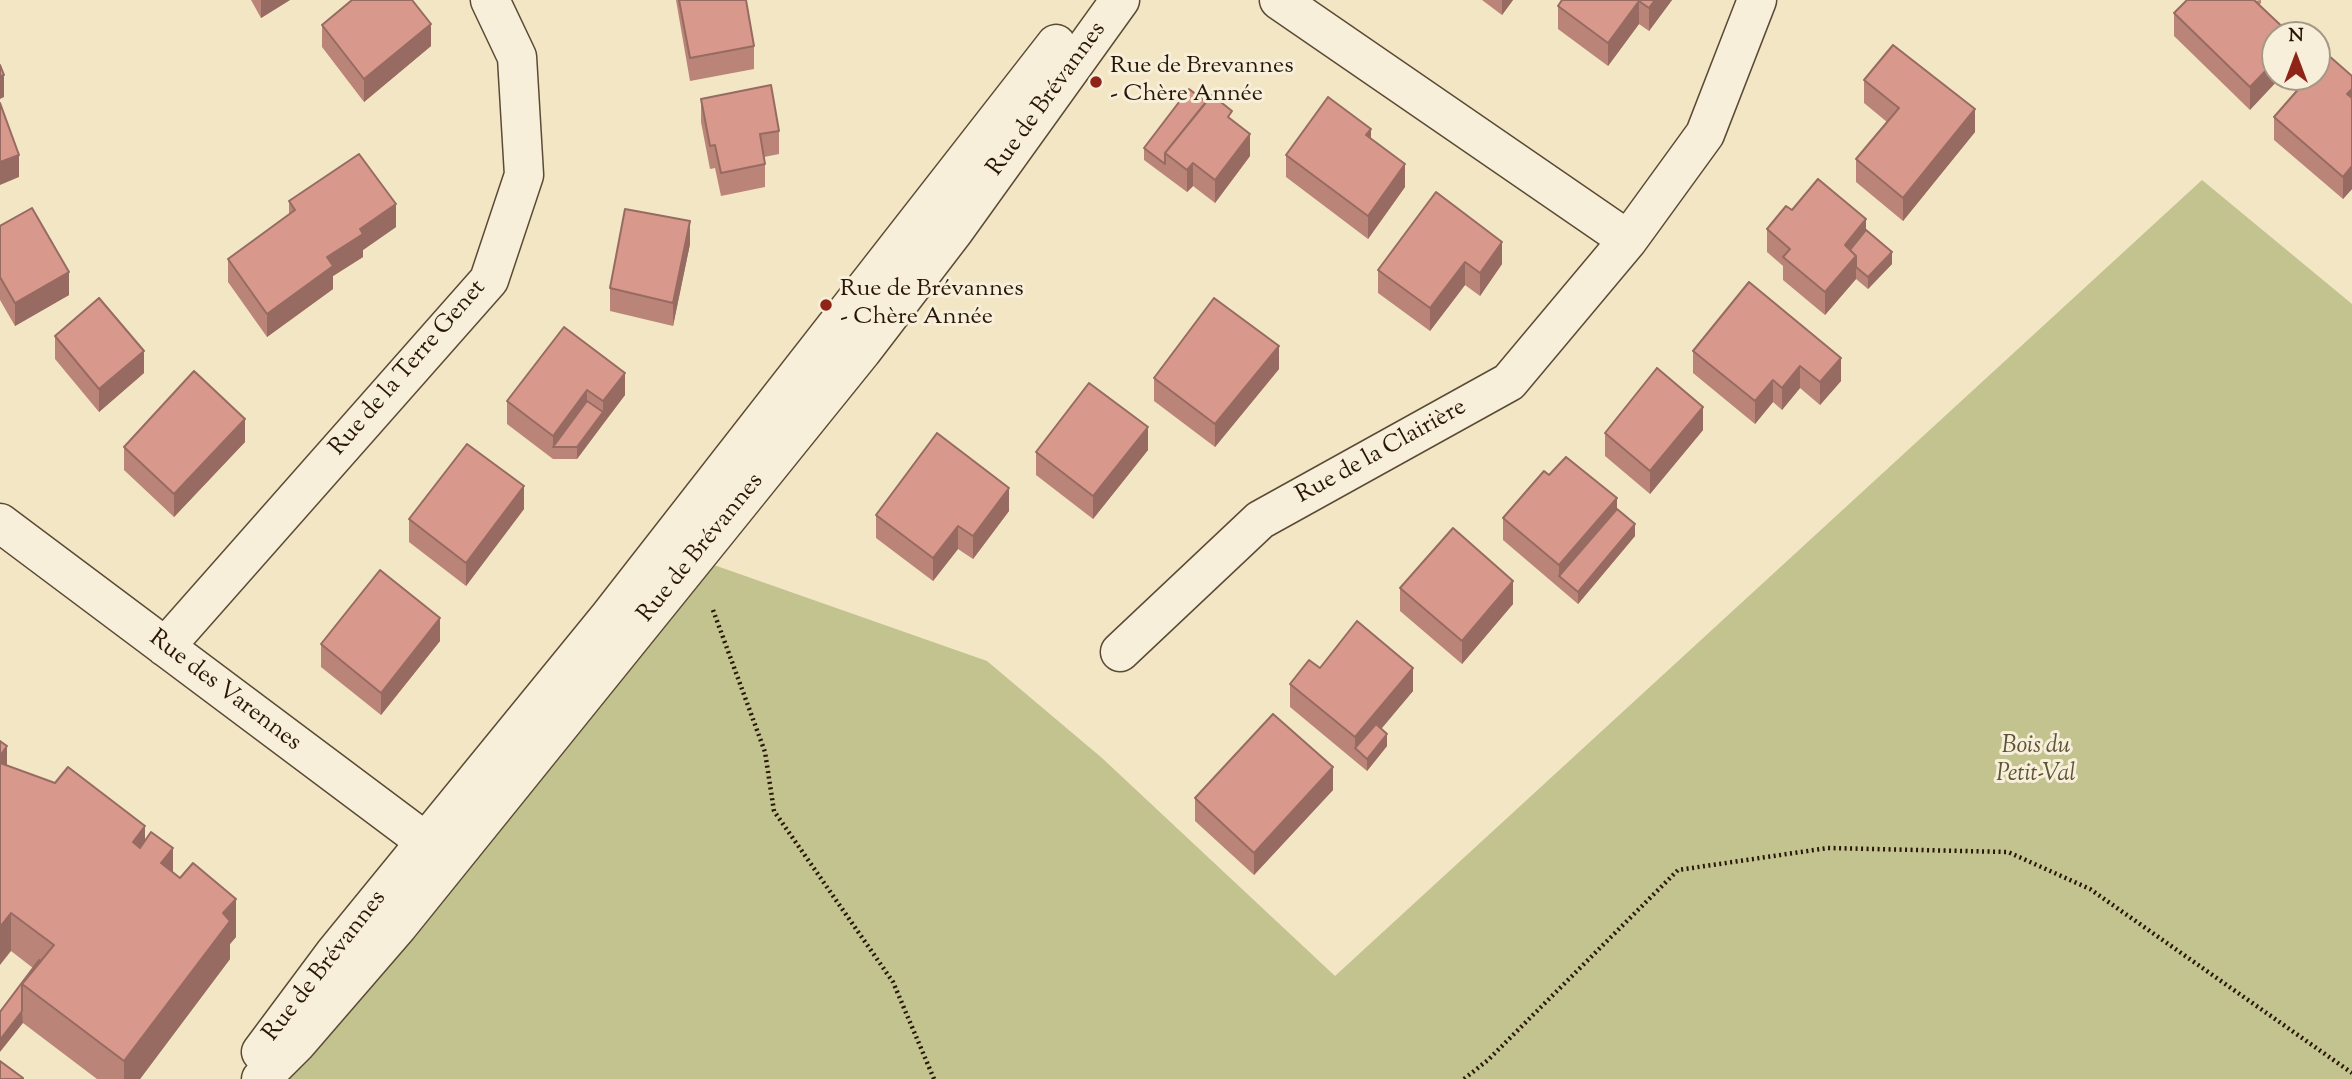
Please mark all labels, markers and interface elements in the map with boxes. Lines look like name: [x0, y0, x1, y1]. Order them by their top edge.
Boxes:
street label: Rue de Brévannes: [982, 17, 1114, 183]
north arrow: [2261, 21, 2331, 91]
text: N: [2288, 23, 2304, 50]
place label: Rue de Brevannes - Chère Année: [1110, 54, 1294, 110]
marker: Rue de Brevannes - Chère Année: [1088, 74, 1104, 90]
street label: Rue de la Terre Genet: [325, 275, 493, 463]
place label: Rue de Brévannes - Chère Année: [840, 277, 1024, 333]
marker: Rue de Brévannes - Chère Année: [818, 297, 834, 313]
street label: Rue de la Clairière: [1292, 394, 1472, 512]
street label: Rue de Brévannes: [633, 469, 771, 629]
street label: Rue des Varennes: [142, 625, 306, 759]
park label: Bois du Petit-Val: [1996, 734, 2076, 790]
street label: Rue de Brévannes: [258, 886, 394, 1048]

